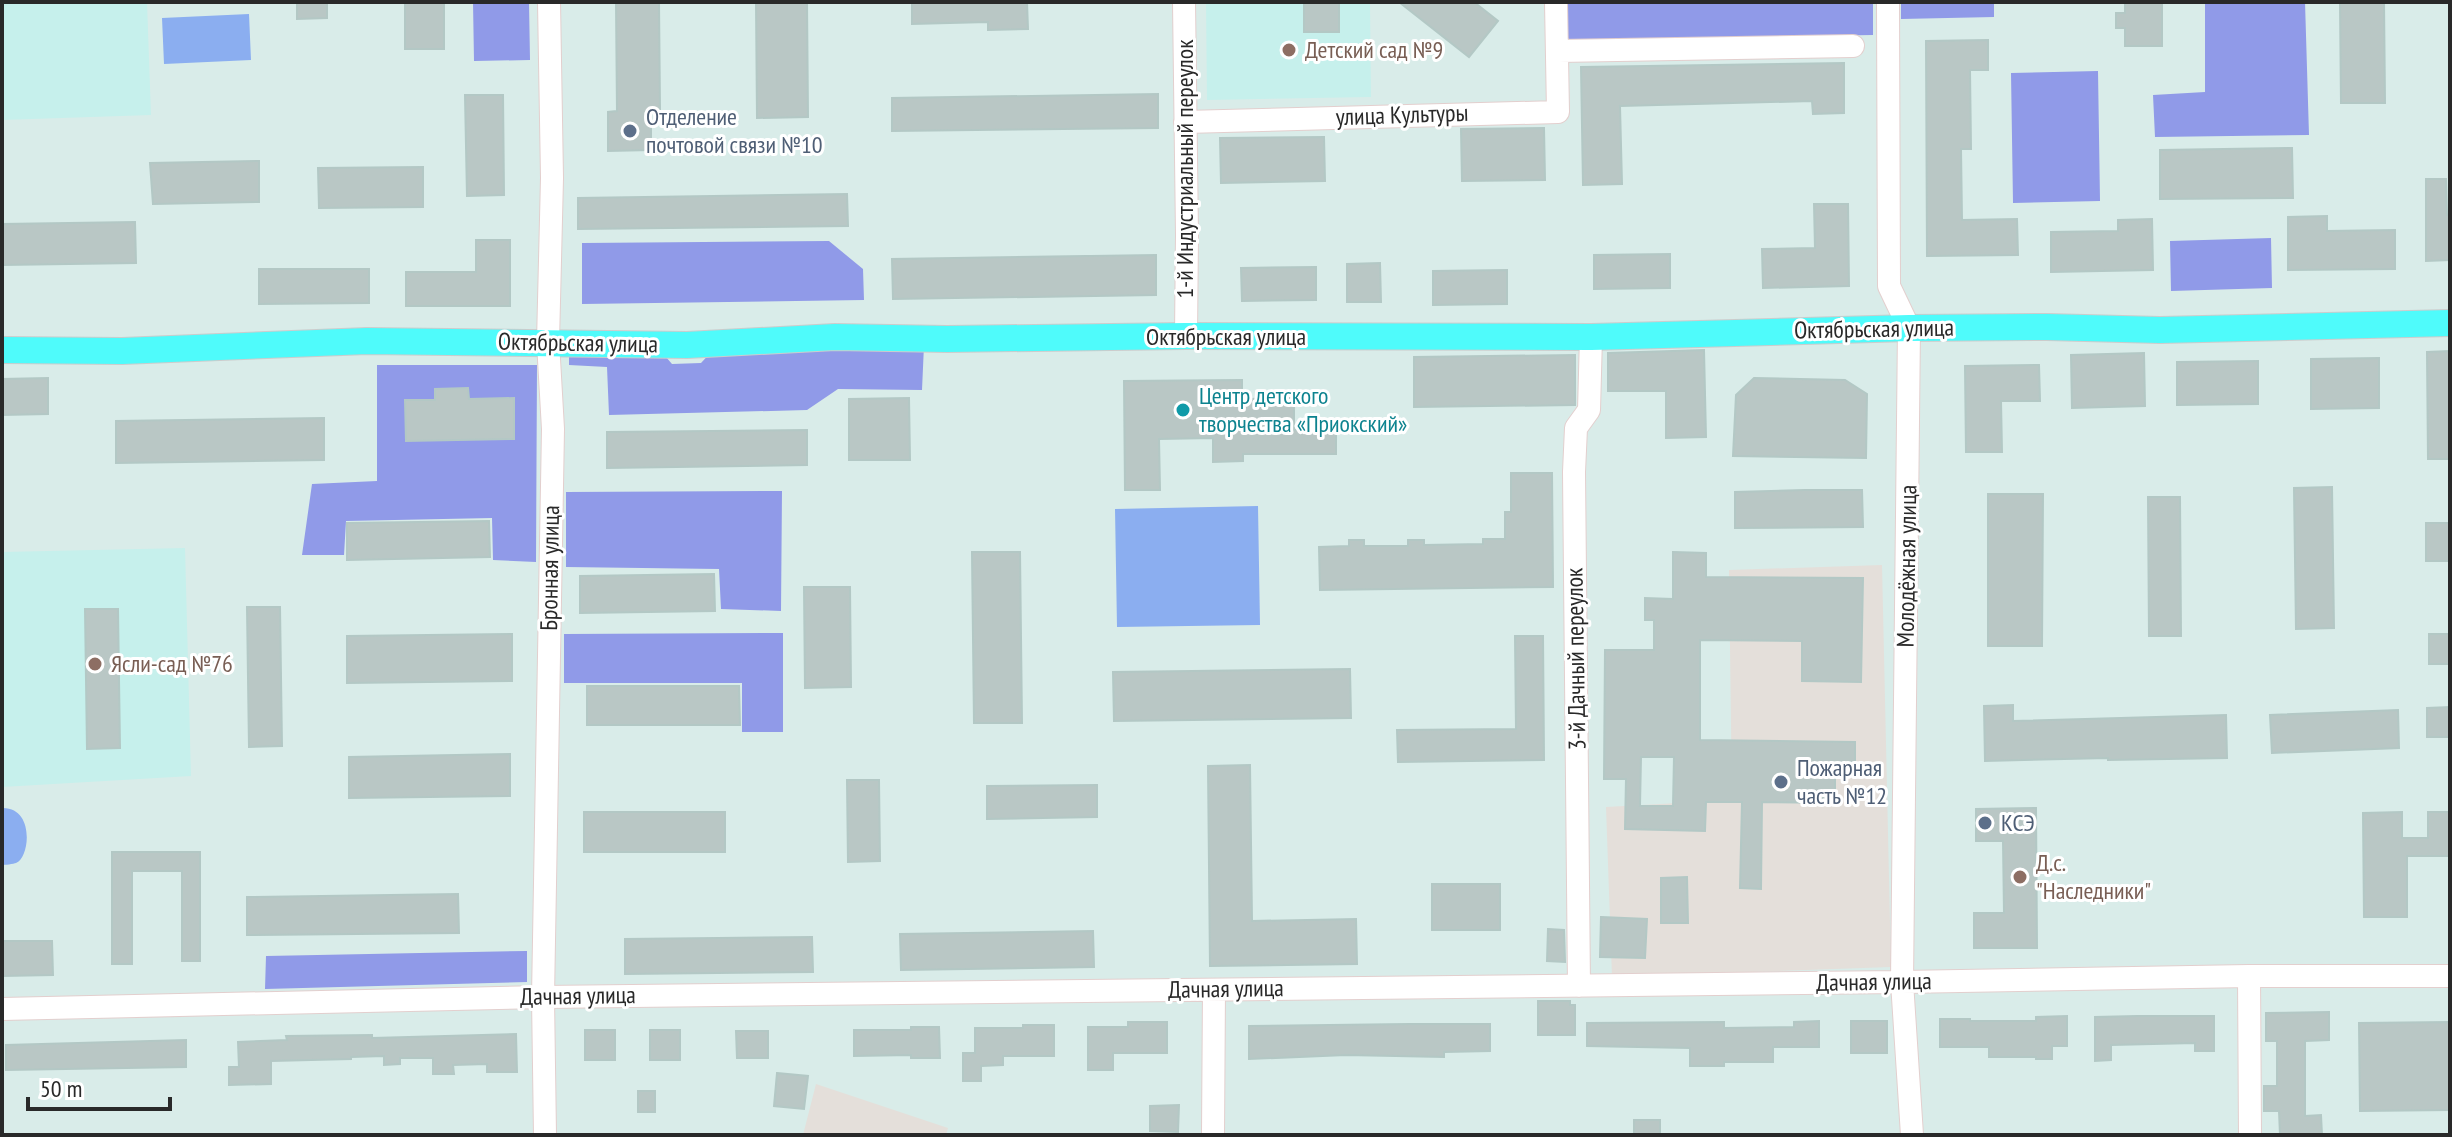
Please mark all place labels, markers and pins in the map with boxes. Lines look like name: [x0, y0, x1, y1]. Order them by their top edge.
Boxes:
place label: Детский сад №9: [1305, 34, 1443, 65]
marker: Детский сад №9: [1280, 41, 1298, 59]
place label: Отделение почтовой связи №10: [646, 101, 823, 160]
marker: Отделение почтовой связи №10: [621, 122, 639, 140]
place label: Центр детского творчества «Приокский»: [1199, 380, 1407, 439]
marker: Центр детского творчества «Приокский»: [1174, 401, 1192, 419]
place label: Ясли-сад №76: [111, 648, 233, 679]
marker: Ясли-сад №76: [86, 655, 104, 673]
place label: Пожарная часть №12: [1797, 752, 1887, 811]
marker: Пожарная часть №12: [1772, 773, 1790, 791]
place label: КСЭ: [2001, 807, 2035, 838]
marker: КСЭ: [1976, 814, 1994, 832]
place label: Д.с. "Наследники": [2036, 847, 2151, 906]
marker: Д.с. "Наследники": [2011, 868, 2029, 886]

